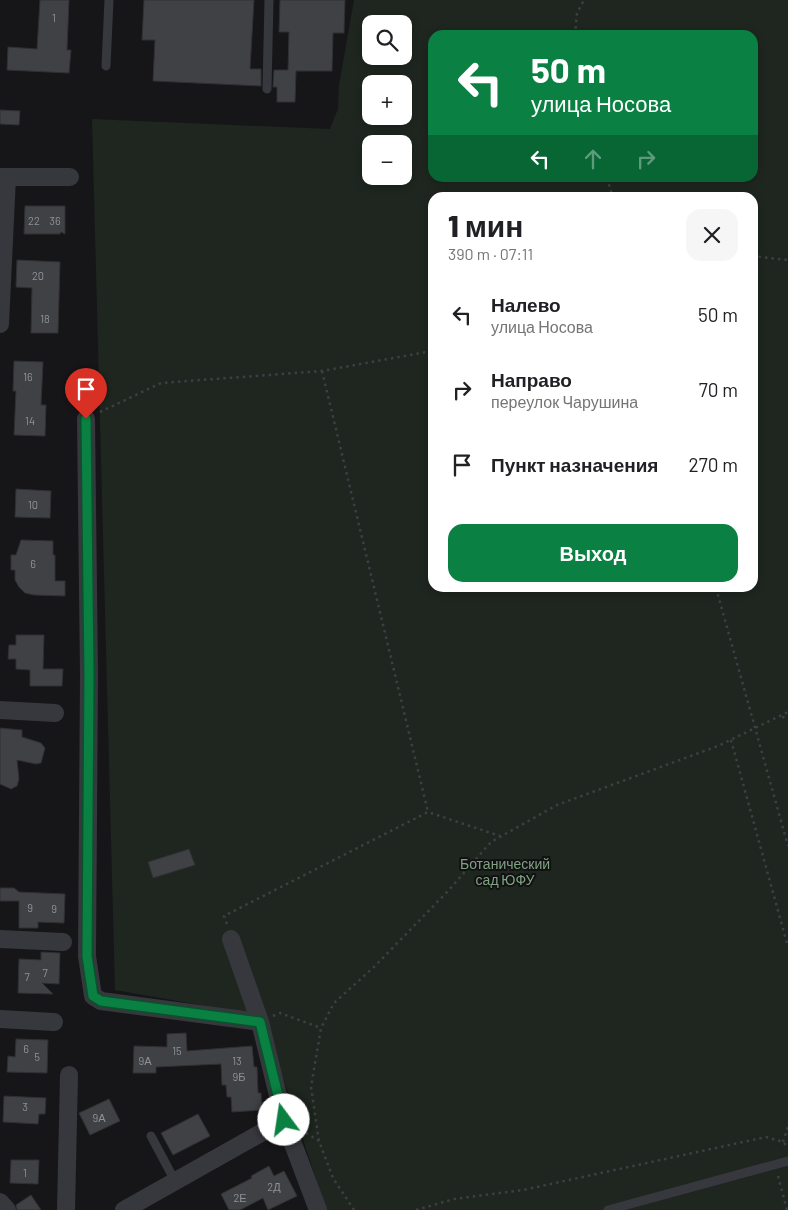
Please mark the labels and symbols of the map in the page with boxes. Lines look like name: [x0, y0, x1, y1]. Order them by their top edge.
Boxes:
house number: 1: [52, 11, 56, 24]
house number: 22: [28, 214, 40, 227]
house number: 36: [49, 214, 61, 227]
house number: 20: [32, 269, 44, 282]
house number: 18: [40, 312, 50, 325]
pin: [65, 368, 107, 419]
house number: 16: [23, 370, 33, 383]
house number: 14: [25, 414, 35, 427]
house number: 10: [28, 498, 38, 511]
house number: 6: [30, 557, 36, 570]
park label: Ботанический сад ЮФУ: [460, 855, 550, 888]
house number: 9: [27, 901, 33, 914]
house number: 9: [51, 902, 57, 915]
house number: 7: [42, 966, 48, 979]
house number: 7: [24, 970, 30, 983]
house number: 6: [23, 1042, 29, 1055]
house number: 15: [172, 1044, 182, 1057]
house number: 5: [34, 1050, 40, 1063]
house number: 9А: [138, 1054, 152, 1067]
house number: 13: [232, 1054, 242, 1067]
house number: 9Б: [233, 1070, 245, 1083]
position arrow: [257, 1093, 309, 1145]
house number: 3: [22, 1100, 28, 1113]
house number: 9А: [92, 1111, 106, 1124]
house number: 1: [23, 1166, 27, 1179]
house number: 2Д: [267, 1180, 281, 1193]
house number: 2Е: [233, 1191, 247, 1204]

